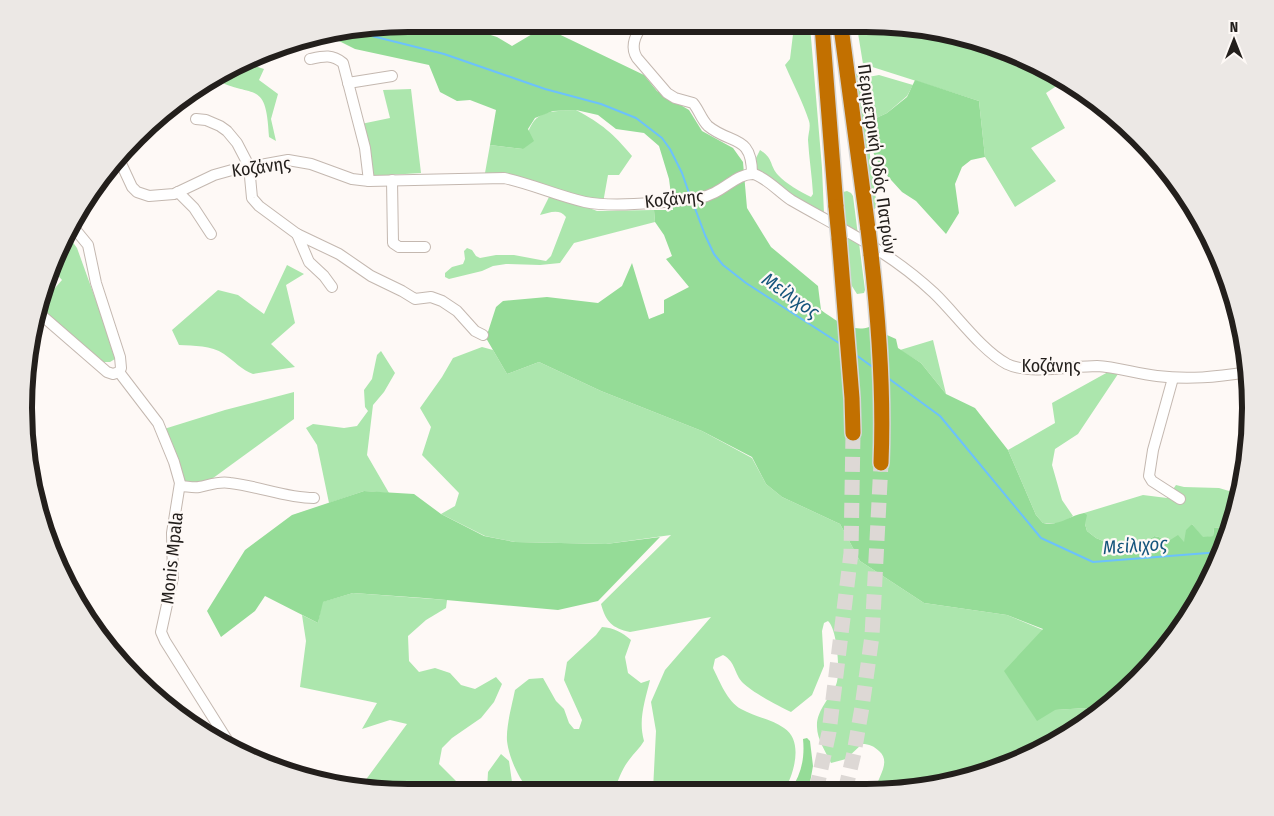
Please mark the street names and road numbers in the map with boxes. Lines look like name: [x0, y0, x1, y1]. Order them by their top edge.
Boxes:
street label: Περιμετρική Οδός Πατρών: [853, 62, 901, 256]
street label: Κοζάνης: [230, 152, 292, 182]
street label: Κοζάνης: [643, 185, 705, 213]
street label: Κοζάνης: [1021, 355, 1081, 377]
street label: Monis Mpala: [156, 511, 188, 605]

